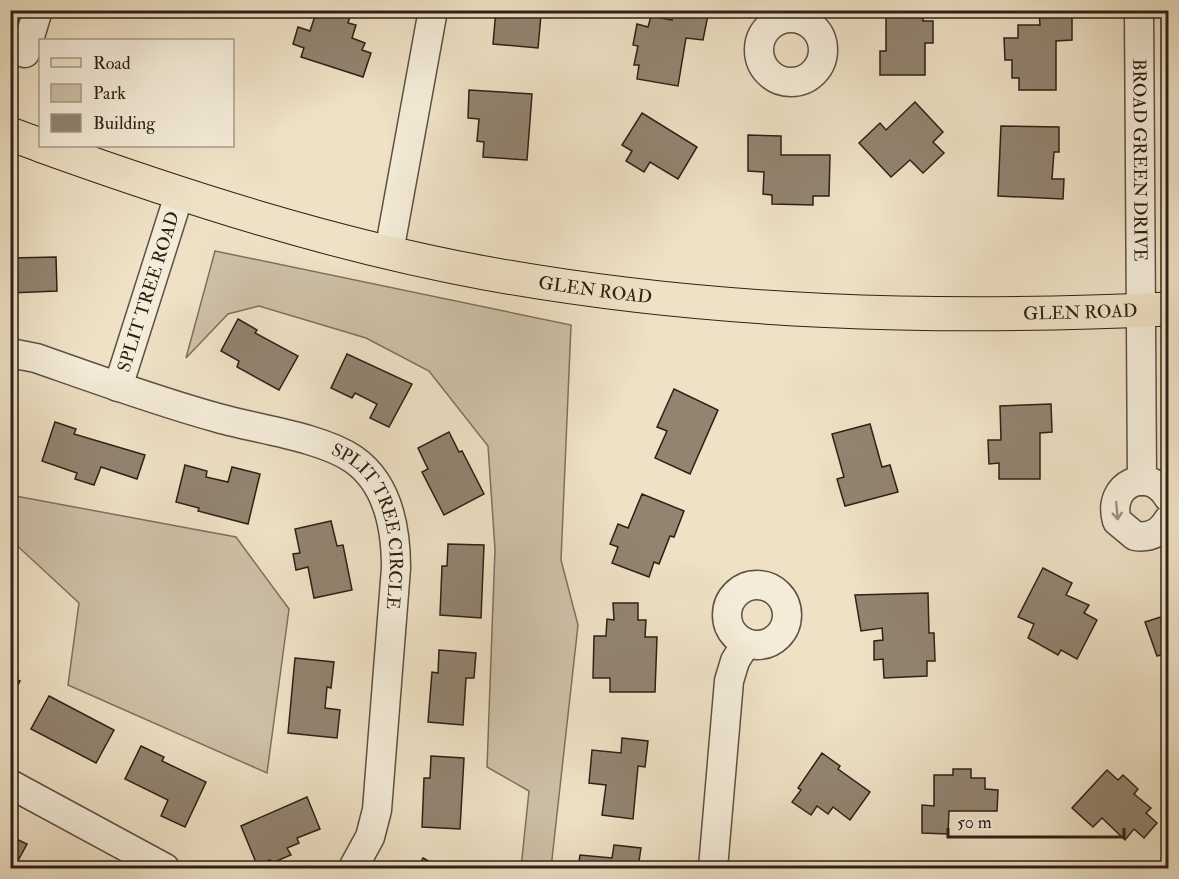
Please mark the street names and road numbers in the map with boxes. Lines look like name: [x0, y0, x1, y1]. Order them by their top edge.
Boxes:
street label: BROAD GREEN DRIVE: [1127, 59, 1152, 261]
street label: SPLIT TREE ROAD: [112, 209, 185, 375]
street label: GLEN ROAD: [537, 271, 653, 309]
street label: GLEN ROAD: [1023, 299, 1138, 326]
street label: SPLIT TREE CIRCLE: [328, 438, 407, 610]

